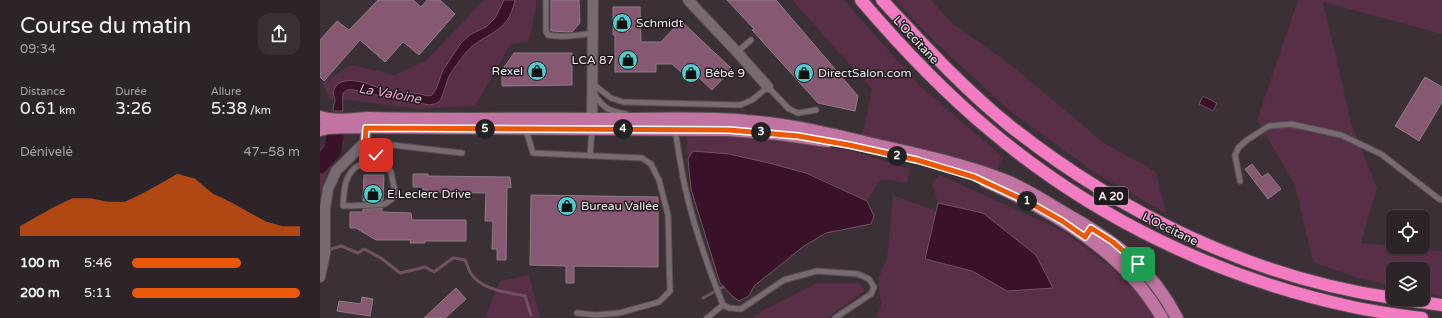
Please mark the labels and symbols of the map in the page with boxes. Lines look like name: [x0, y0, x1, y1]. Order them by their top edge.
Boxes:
shop icon: Schmidt: [611, 12, 633, 34]
street label: L'Occitane: [890, 13, 942, 67]
place label: Schmidt: [636, 16, 684, 30]
shop icon: LCA 87: [617, 49, 639, 71]
place label: LCA 87: [572, 53, 614, 67]
shop icon: Rexel: [526, 60, 548, 82]
shop icon: Bébé 9: [680, 62, 702, 84]
shop icon: DirectSalon.com: [793, 62, 815, 84]
place label: Rexel: [492, 64, 523, 78]
place label: Bébé 9: [705, 66, 745, 80]
place label: DirectSalon.com: [818, 66, 911, 80]
water label: La Valoine: [357, 81, 423, 107]
pin: 5: [475, 119, 495, 139]
pin: 4: [613, 119, 633, 139]
pin: 3: [751, 122, 771, 142]
pin: [359, 138, 393, 172]
pin: 2: [887, 146, 907, 166]
shop icon: E.Leclerc Drive: [362, 183, 384, 205]
place label: E.Leclerc Drive: [387, 187, 471, 201]
road number: A 20: [1094, 187, 1128, 205]
pin: 1: [1017, 191, 1037, 211]
shop icon: Bureau Vallée: [556, 195, 578, 217]
place label: Bureau Vallée: [581, 199, 659, 213]
street label: L'Occitane: [1140, 209, 1200, 249]
pin: [1121, 247, 1155, 281]

